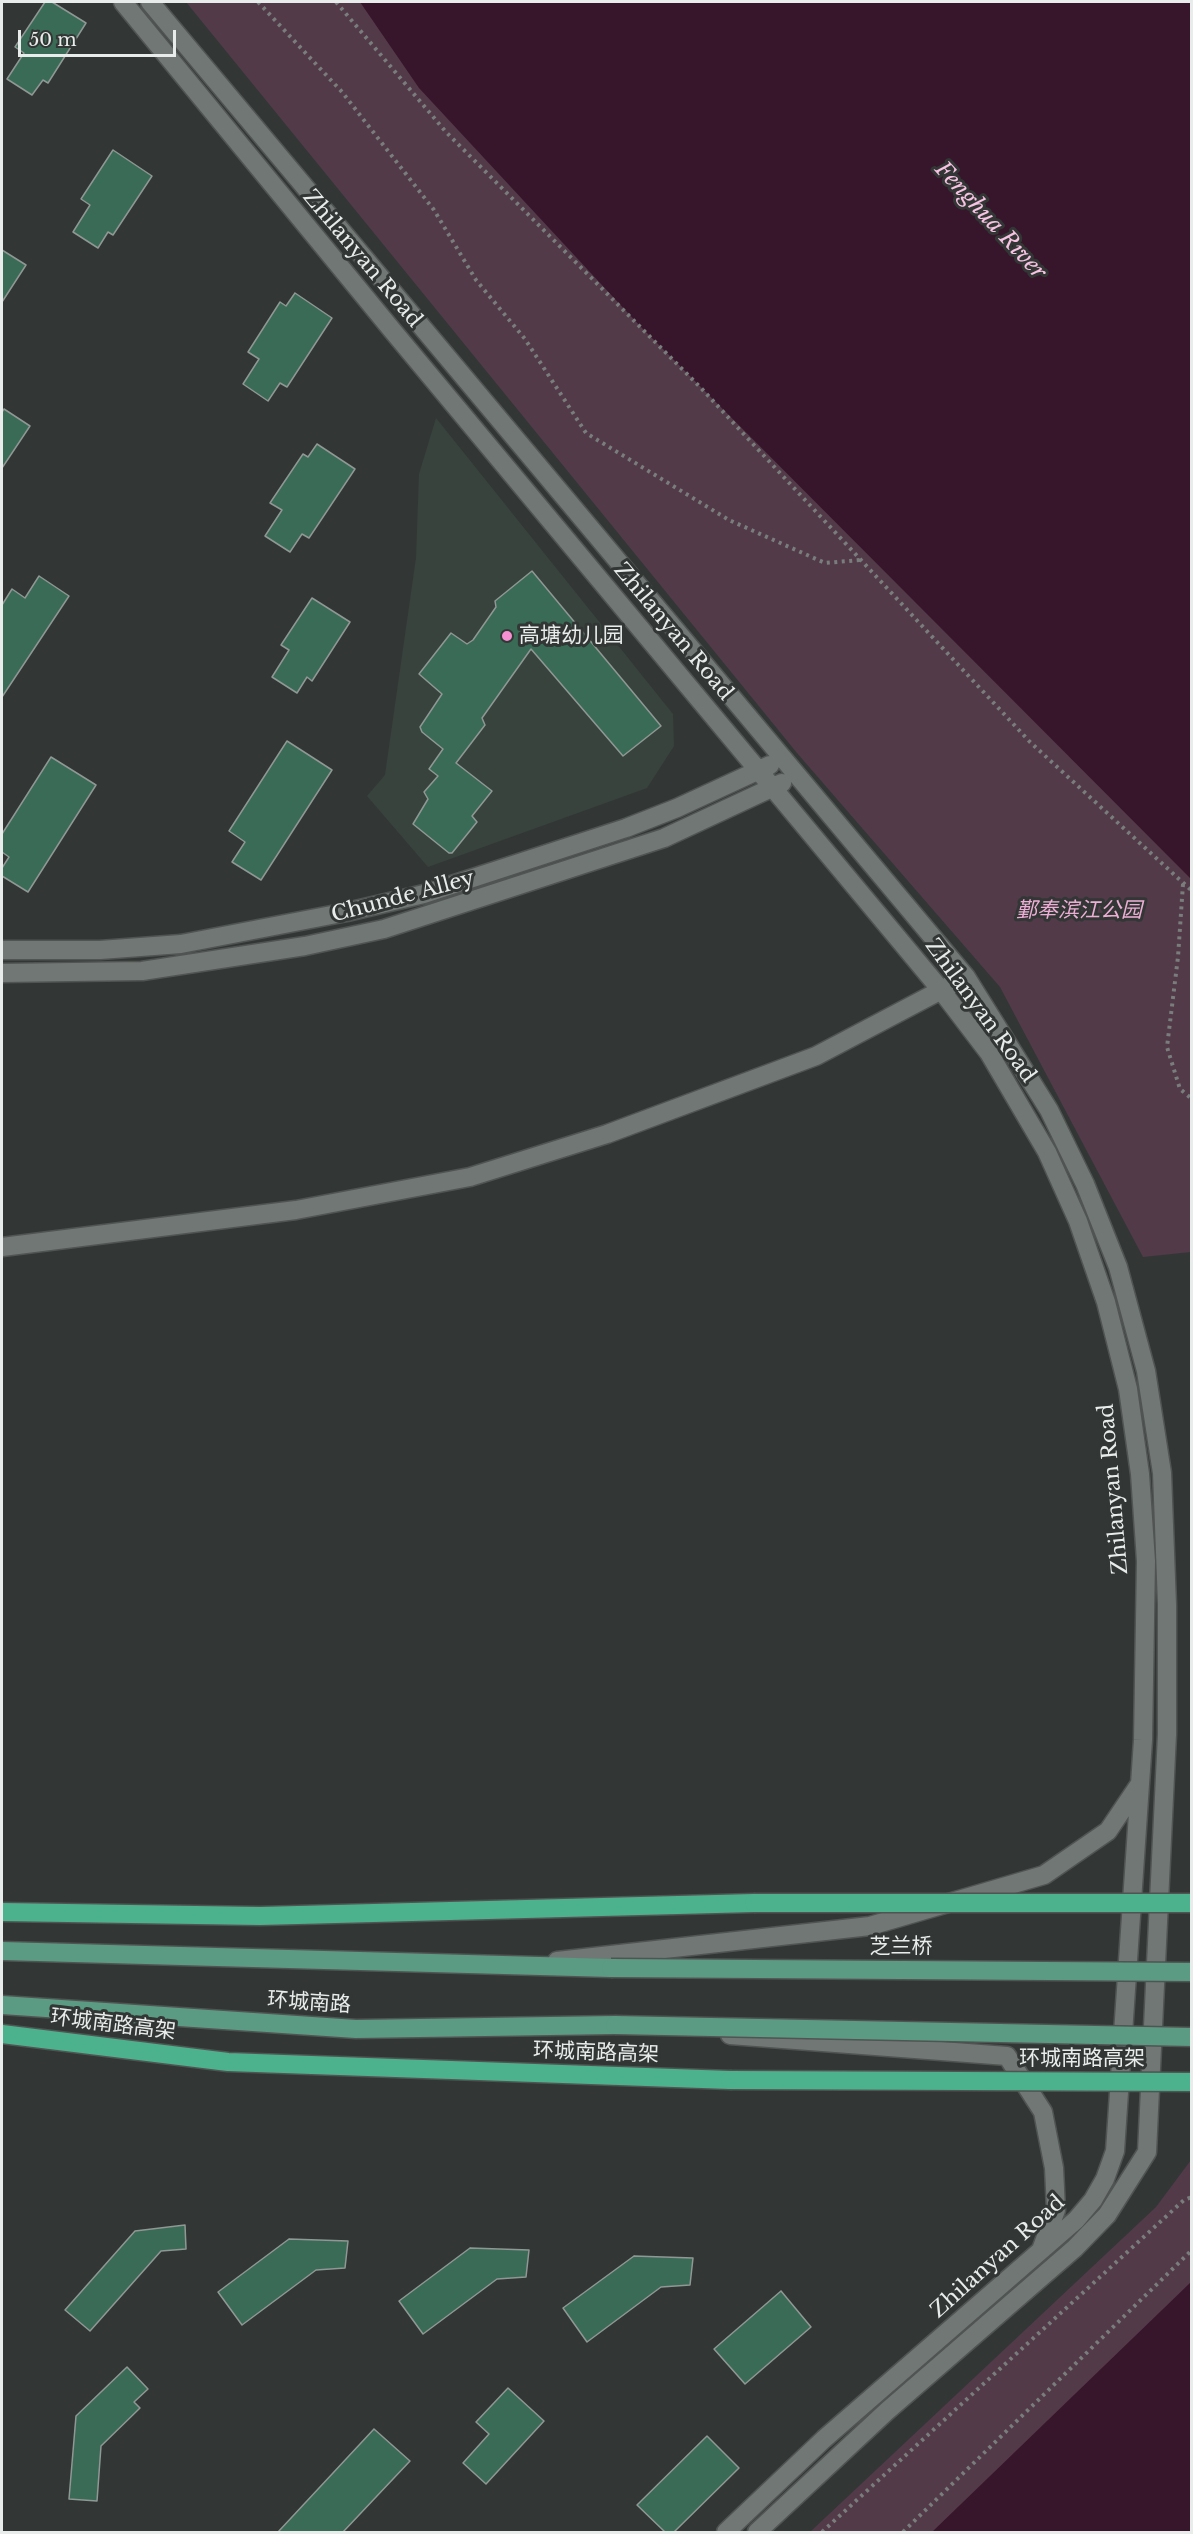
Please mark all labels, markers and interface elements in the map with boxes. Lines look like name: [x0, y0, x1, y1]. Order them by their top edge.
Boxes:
scale bar: [21, 18, 178, 56]
text: 50 m: [29, 29, 77, 51]
water label: Fenghua Rıver: [929, 157, 1051, 285]
street label: Zhilanyan Road: [297, 185, 427, 333]
street label: Zhilanyan Road: [608, 558, 738, 706]
place label: 高塘幼儿园: [519, 623, 624, 649]
marker: 高塘幼儿园: [500, 629, 514, 643]
street label: Chunde Alley: [329, 866, 477, 928]
park label: 鄞奉滨江公园: [1016, 898, 1142, 924]
street label: Zhilanyan Road: [919, 934, 1041, 1088]
street label: Zhilanyan Road: [1094, 1402, 1134, 1576]
street label: 芝兰桥: [870, 1934, 932, 1960]
street label: 环城南路: [266, 1988, 352, 2018]
street label: 环城南路高架: [49, 2005, 177, 2045]
street label: 环城南路高架: [533, 2038, 659, 2068]
street label: 环城南路高架: [1019, 2046, 1145, 2072]
street label: Zhilanyan Road: [926, 2190, 1070, 2324]

